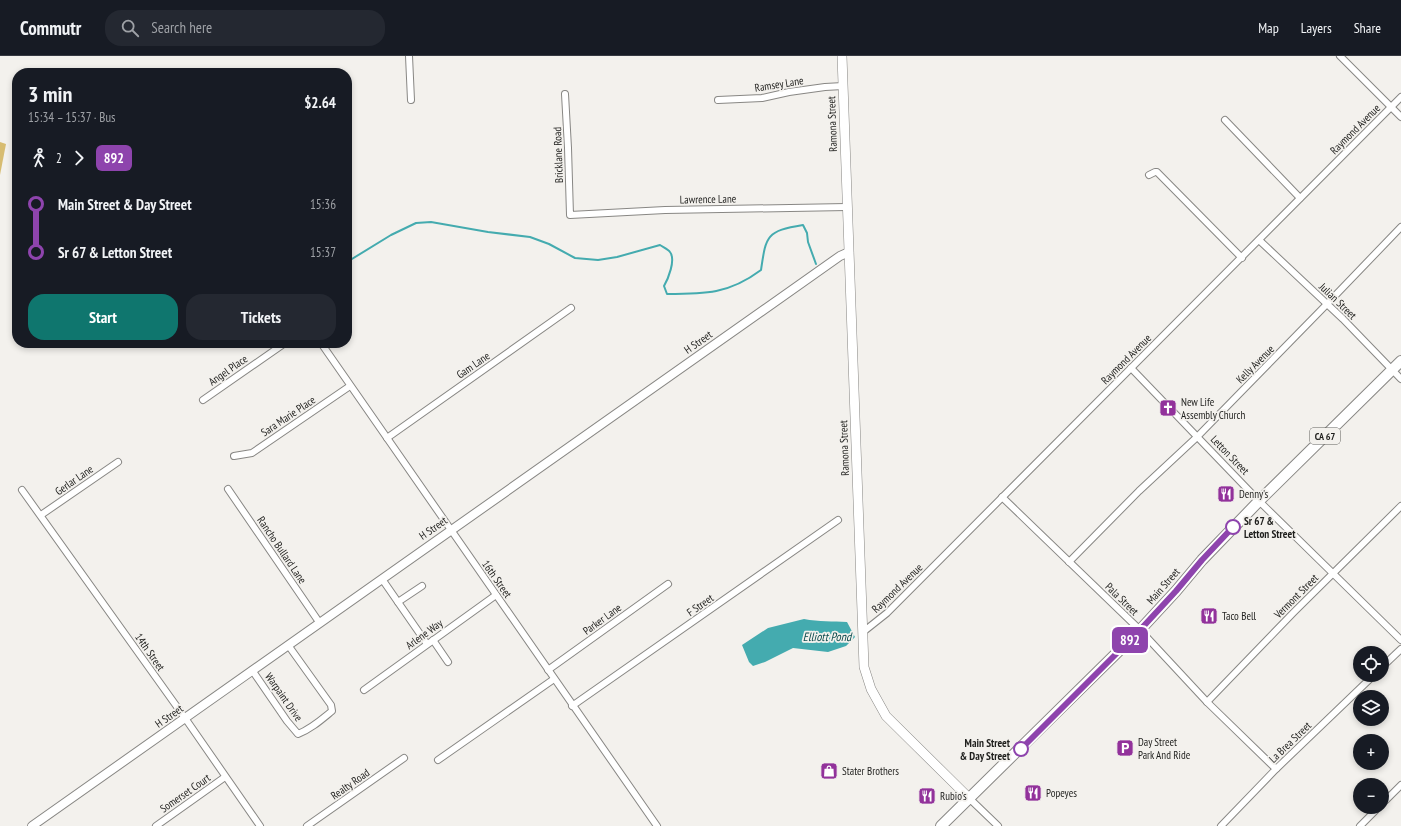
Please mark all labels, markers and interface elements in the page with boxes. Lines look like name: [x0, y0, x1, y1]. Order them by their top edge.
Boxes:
search box: [105, 10, 385, 46]
text: Commutr: [20, 16, 81, 40]
icon: search: [119, 17, 141, 39]
text: Search here: [151, 18, 212, 37]
text: Map: [1258, 19, 1279, 37]
text: Layers: [1301, 19, 1332, 37]
text: Share: [1354, 19, 1381, 37]
street label: Ramsey Lane: [754, 73, 805, 95]
text: 3 min: [28, 80, 72, 108]
text: $2.64: [304, 93, 336, 112]
street label: Ramona Street: [824, 96, 840, 152]
street label: Raymond Avenue: [1327, 101, 1383, 157]
text: 15:34 – 15:37 · Bus: [28, 109, 115, 126]
street label: Bricklane Road: [550, 126, 566, 183]
icon: walk: [28, 147, 50, 169]
icon: forward: [68, 147, 90, 169]
text: 892: [104, 149, 124, 167]
text: 2: [56, 150, 62, 167]
street label: Lawrence Lane: [680, 192, 737, 206]
text: Main Street & Day Street: [58, 195, 192, 214]
text: 15:36: [310, 196, 336, 213]
text: Sr 67 & Letton Street: [58, 243, 172, 262]
text: 15:37: [310, 244, 336, 261]
street label: Julian Street: [1316, 279, 1360, 322]
button: Start: [28, 294, 178, 340]
button: Tickets: [186, 294, 336, 340]
street label: H Street: [681, 327, 715, 357]
street label: Raymond Avenue: [1098, 331, 1154, 387]
street label: Kelly Avenue: [1233, 342, 1277, 386]
street label: Gam Lane: [454, 348, 493, 381]
street label: Angel Place: [206, 351, 251, 388]
street label: Sara Marie Place: [258, 392, 318, 439]
place label: New Life Assembly Church: [1181, 395, 1245, 422]
church icon: New Life Assembly Church: [1158, 398, 1178, 418]
street label: Ramona Street: [836, 420, 852, 476]
road number: CA 67: [1310, 428, 1340, 444]
street label: Letton Street: [1208, 432, 1252, 478]
street label: Gerlar Lane: [52, 462, 96, 498]
restaurant icon: Denny's: [1216, 484, 1236, 504]
place label: Denny's: [1239, 487, 1269, 501]
street label: H Street: [416, 513, 450, 543]
street label: Rancho Bullard Lane: [254, 514, 310, 587]
place label: Sr 67 & Letton Street: [1244, 514, 1296, 541]
marker: Sr 67 & Letton Street: [1225, 519, 1241, 535]
street label: 16th Street: [479, 557, 515, 601]
street label: Raymond Avenue: [869, 560, 926, 616]
street label: Main Street: [1143, 565, 1183, 607]
street label: Vermont Street: [1270, 571, 1321, 622]
street label: Pala Street: [1102, 580, 1142, 618]
street label: F Street: [684, 591, 716, 619]
street label: Parker Lane: [580, 600, 624, 638]
restaurant icon: Taco Bell: [1199, 606, 1219, 626]
place label: Taco Bell: [1222, 609, 1256, 623]
street label: Arlene Way: [403, 615, 446, 652]
line badge: 892: [1107, 627, 1153, 653]
water label: Elliott Pond: [803, 629, 853, 644]
street label: 14th Street: [132, 630, 168, 674]
text: 892: [1120, 631, 1140, 649]
map controls: [1353, 646, 1389, 814]
button: locate: [1353, 646, 1389, 682]
street label: Warpaint Drive: [262, 670, 306, 724]
button: layers: [1353, 690, 1389, 726]
street label: H Street: [152, 701, 186, 731]
street label: La Brea Street: [1266, 718, 1314, 766]
button: +: [1353, 734, 1389, 770]
place label: Day Street Park And Ride: [1138, 735, 1191, 762]
place label: Main Street & Day Street: [960, 736, 1011, 763]
parking icon: Day Street Park And Ride: [1115, 738, 1135, 758]
marker: Main Street & Day Street: [1013, 741, 1029, 757]
shop icon: Stater Brothers: [819, 761, 839, 781]
place label: Stater Brothers: [842, 764, 899, 778]
street label: Realty Road: [328, 765, 372, 802]
street label: Somerset Court: [157, 771, 213, 815]
button: −: [1353, 778, 1389, 814]
restaurant icon: Popeyes: [1023, 783, 1043, 803]
restaurant icon: Rubio's: [917, 786, 937, 806]
place label: Popeyes: [1046, 786, 1077, 800]
place label: Rubio's: [940, 789, 967, 803]

